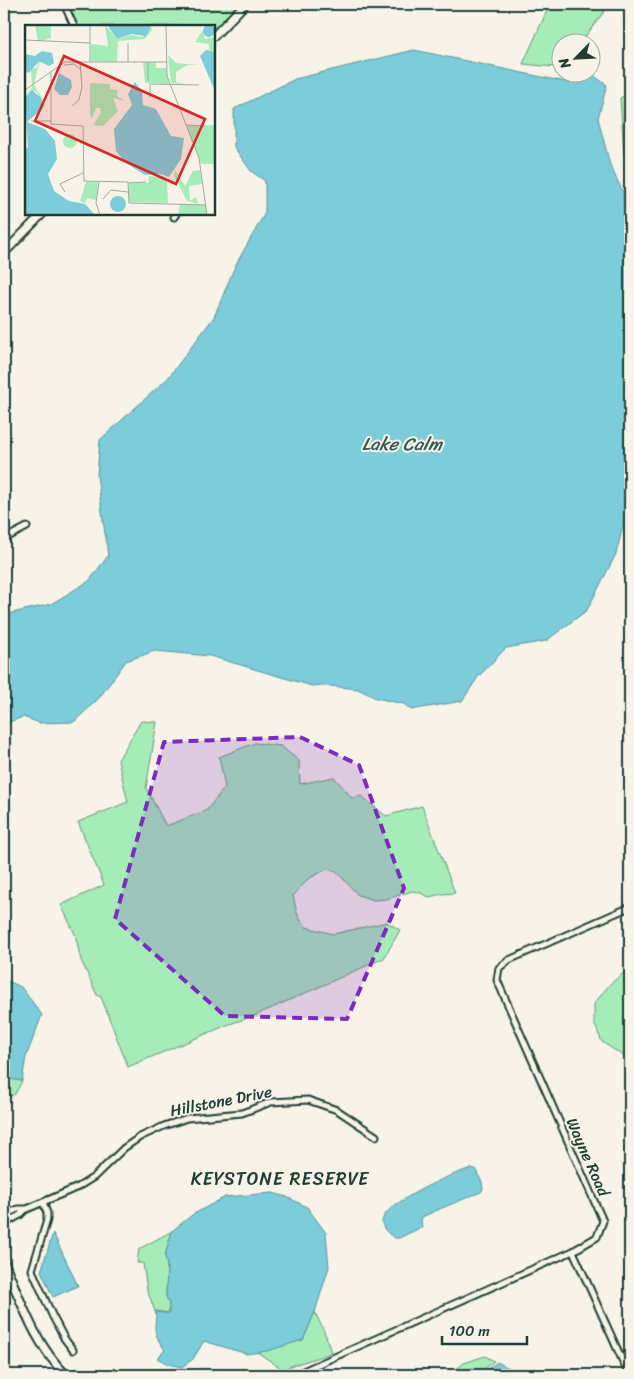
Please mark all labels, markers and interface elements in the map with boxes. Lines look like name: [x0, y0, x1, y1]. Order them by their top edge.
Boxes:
inset map: [25, 25, 215, 215]
north arrow: [552, 32, 602, 82]
text: N: [551, 53, 578, 74]
water label: Lake Calm: [362, 428, 444, 460]
street label: Hillstone Drive: [168, 1077, 274, 1125]
street label: Wayne Road: [558, 1113, 619, 1203]
district label: KEYSTONE RESERVE: [191, 1163, 369, 1195]
scale bar: [442, 1314, 526, 1346]
text: 100 m: [449, 1318, 490, 1344]

